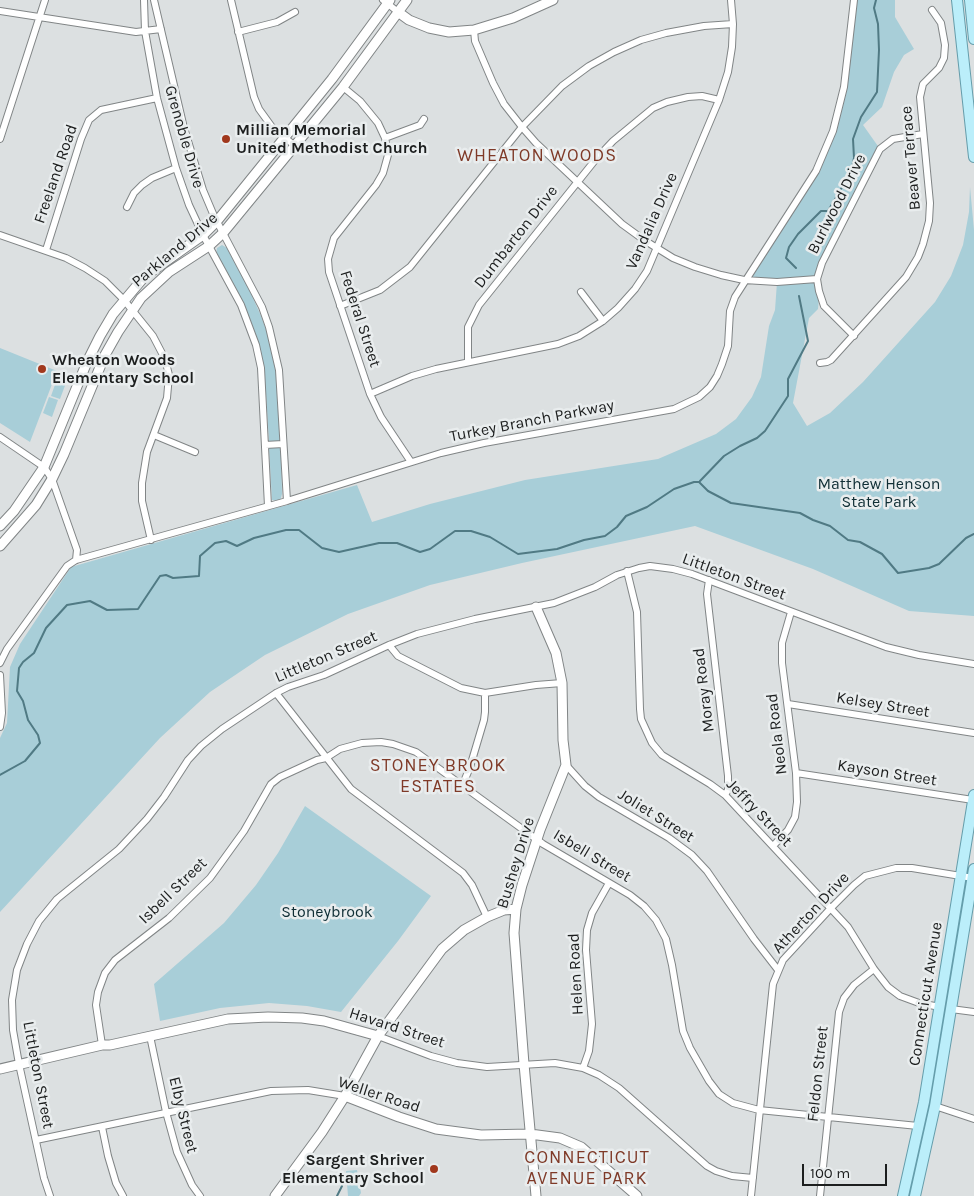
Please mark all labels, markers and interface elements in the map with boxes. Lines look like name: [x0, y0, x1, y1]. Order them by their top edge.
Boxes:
street label: Grenoble Drive: [160, 83, 208, 191]
street label: Beaver Terrace: [897, 105, 925, 211]
place label: Millian Memorial United Methodist Church: [236, 120, 427, 158]
street label: Freeland Road: [30, 122, 82, 226]
marker: Millian Memorial United Methodist Church: [220, 133, 232, 145]
district label: WHEATON WOODS: [455, 145, 619, 167]
street label: Burlwood Drive: [804, 151, 870, 257]
street label: Vandalia Drive: [622, 169, 682, 273]
street label: Dumbarton Drive: [470, 182, 562, 292]
street label: Parkland Drive: [128, 209, 222, 291]
street label: Federal Street: [335, 268, 385, 370]
place label: Wheaton Woods Elementary School: [52, 350, 194, 388]
marker: Wheaton Woods Elementary School: [36, 363, 48, 375]
street label: Turkey Branch Parkway: [448, 396, 616, 446]
park label: Matthew Henson State Park: [817, 474, 941, 512]
street label: Littleton Street: [679, 549, 789, 605]
street label: Littleton Street: [272, 627, 380, 687]
street label: Moray Road: [689, 647, 719, 733]
street label: Kelsey Street: [835, 688, 931, 722]
street label: Neola Road: [762, 692, 792, 776]
district label: STONEY BROOK ESTATES: [368, 755, 508, 798]
street label: Kayson Street: [836, 756, 938, 790]
street label: Jeffry Street: [722, 775, 796, 851]
street label: Joliet Street: [614, 785, 698, 847]
street label: Bushey Drive: [493, 815, 539, 911]
street label: Isbell Street: [550, 825, 634, 887]
street label: Isbell Street: [135, 854, 211, 928]
street label: Atherton Drive: [768, 868, 854, 958]
park label: Stoneybrook: [281, 902, 373, 922]
street label: Connecticut Avenue: [905, 921, 947, 1067]
street label: Helen Road: [564, 933, 588, 1015]
street label: Havard Street: [347, 1004, 447, 1052]
street label: Littleton Street: [18, 1020, 58, 1130]
street label: Feldon Street: [803, 1025, 833, 1123]
street label: Weller Road: [335, 1073, 423, 1117]
street label: Elby Street: [164, 1075, 202, 1155]
district label: CONNECTICUT AVENUE PARK: [523, 1147, 651, 1190]
place label: Sargent Shriver Elementary School: [282, 1150, 424, 1188]
scale bar: [804, 1154, 889, 1186]
marker: Sargent Shriver Elementary School: [428, 1163, 440, 1175]
text: 100 m: [810, 1164, 850, 1182]

